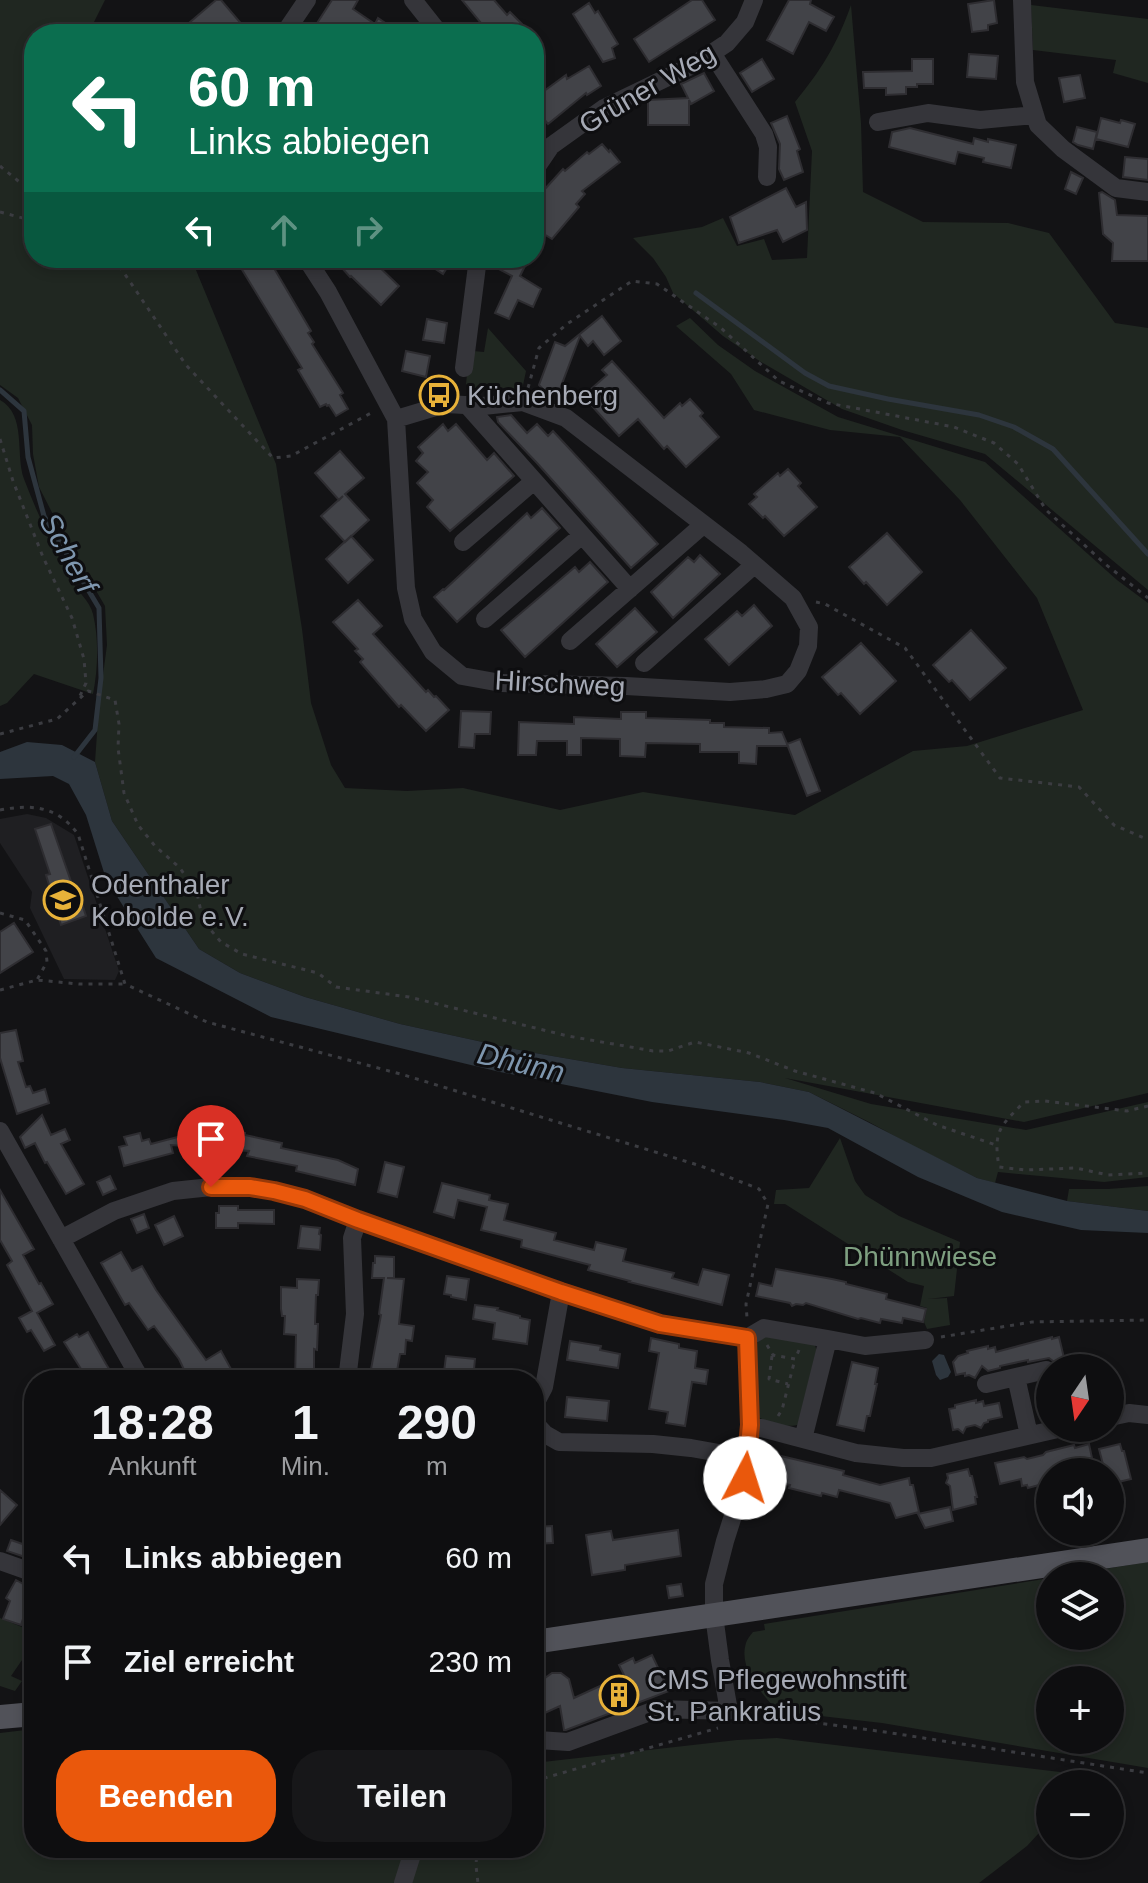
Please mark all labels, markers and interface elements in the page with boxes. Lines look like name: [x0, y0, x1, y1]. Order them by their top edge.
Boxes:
street label: Grüner Weg: [574, 37, 721, 140]
text: 60 m: [188, 55, 316, 118]
icon: left: [56, 56, 160, 160]
text: Links abbiegen: [188, 121, 430, 162]
icon: left: [178, 208, 222, 252]
icon: ahead: [262, 208, 306, 252]
icon: right: [346, 208, 390, 252]
bus stop icon: Küchenberg: [418, 374, 460, 416]
place label: Küchenberg: [467, 380, 618, 411]
water label: Scherf: [33, 507, 105, 601]
street label: Hirschweg: [494, 665, 626, 702]
place label: Odenthaler Kobolde e.V.: [91, 869, 249, 932]
school or university icon: Odenthaler Kobolde e.V.: [42, 879, 84, 921]
water label: Dhünn: [474, 1036, 568, 1089]
pin: [177, 1105, 245, 1187]
icon: arrive: [189, 1117, 233, 1161]
park label: Dhünnwiese: [843, 1241, 997, 1272]
north arrow: [1036, 1354, 1124, 1442]
map controls: [1036, 1354, 1124, 1858]
text: 18:28: [91, 1396, 214, 1449]
text: 1: [292, 1396, 319, 1449]
text: 290: [397, 1396, 477, 1449]
position arrow: [703, 1436, 787, 1520]
text: Ankunft: [108, 1451, 196, 1481]
text: Min.: [281, 1451, 330, 1481]
text: m: [426, 1451, 448, 1481]
button: sound: [1036, 1458, 1124, 1546]
icon: left: [56, 1536, 100, 1580]
text: Links abbiegen: [124, 1541, 342, 1574]
text: 60 m: [445, 1541, 512, 1574]
button: layers: [1036, 1562, 1124, 1650]
icon: arrive: [56, 1640, 100, 1684]
text: Ziel erreicht: [124, 1645, 294, 1678]
text: 230 m: [429, 1645, 512, 1678]
place label: CMS Pflegewohnstift St. Pankratius: [647, 1664, 907, 1727]
button: +: [1036, 1666, 1124, 1754]
building icon: CMS Pflegewohnstift St. Pankratius: [598, 1674, 640, 1716]
button: Beenden: [56, 1750, 276, 1842]
button: Teilen: [292, 1750, 512, 1842]
button: −: [1036, 1770, 1124, 1858]

